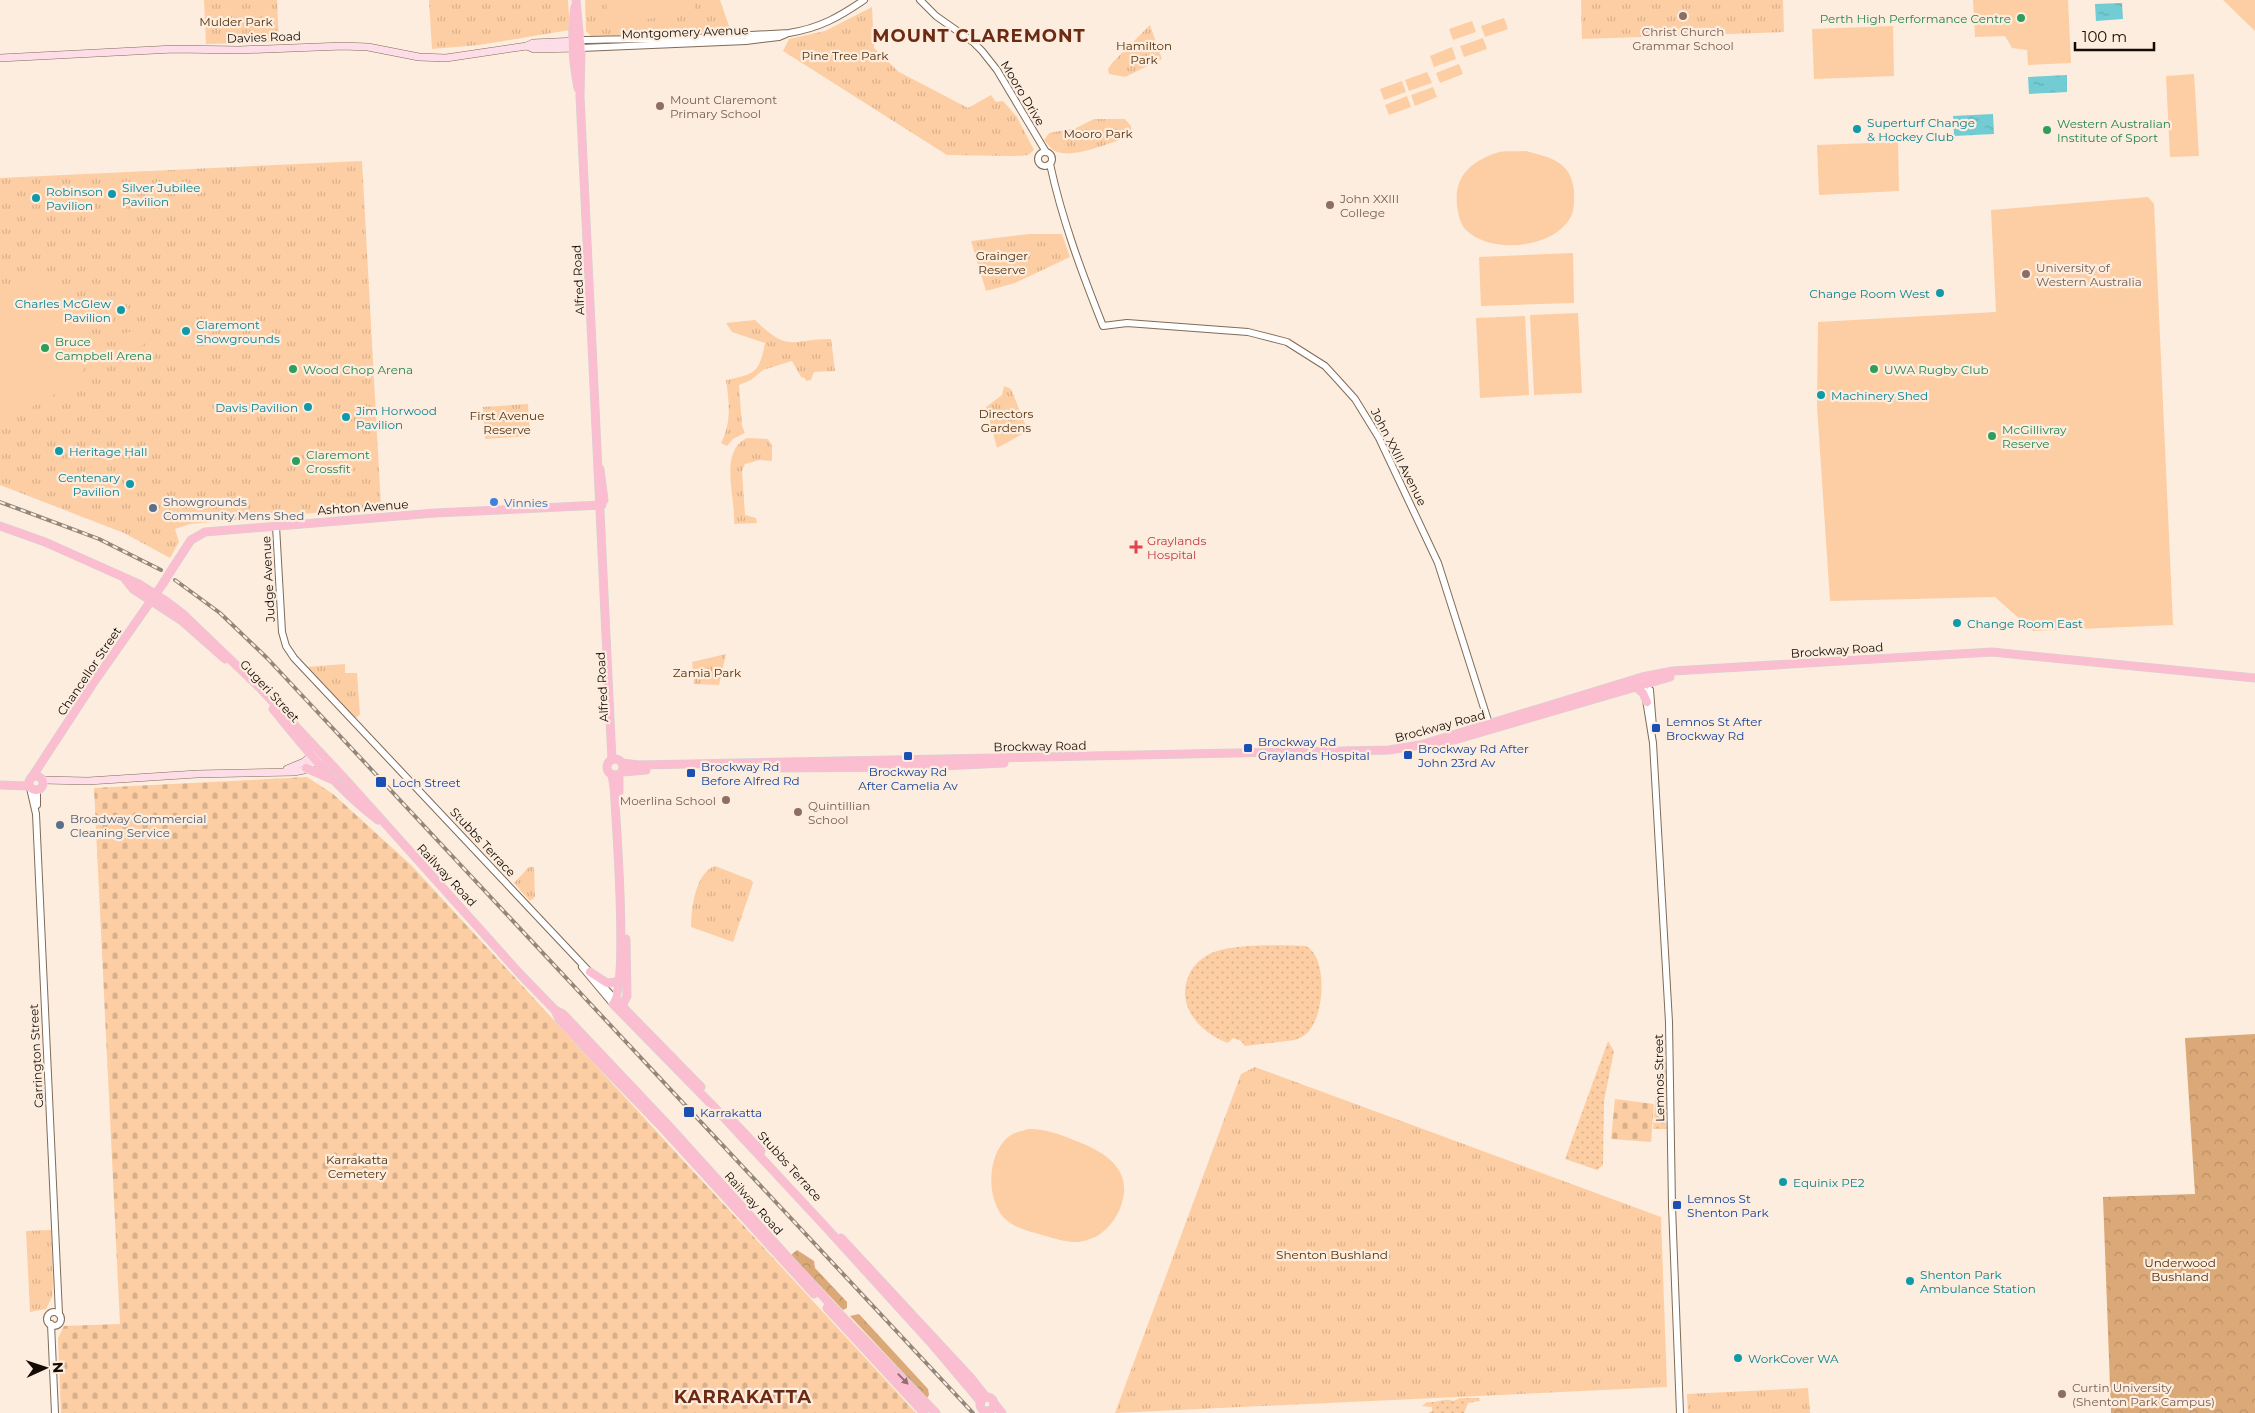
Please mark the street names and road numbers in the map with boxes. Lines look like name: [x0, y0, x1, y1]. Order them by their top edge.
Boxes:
street label: Montgomery Avenue: [621, 22, 749, 42]
street label: Davies Road: [227, 28, 301, 46]
street label: Mooro Drive: [998, 58, 1048, 128]
street label: Alfred Road: [569, 244, 587, 316]
street label: John XXIII Avenue: [1367, 405, 1430, 508]
street label: Ashton Avenue: [317, 496, 409, 518]
street label: Judge Avenue: [258, 536, 278, 623]
street label: Chancellor Street: [54, 624, 124, 718]
street label: Brockway Road: [1790, 639, 1884, 661]
street label: Alfred Road: [593, 651, 611, 723]
street label: Gugeri Street: [237, 657, 303, 726]
street label: Brockway Road: [1393, 707, 1487, 745]
street label: Brockway Road: [993, 738, 1087, 754]
street label: Stubbs Terrace: [447, 804, 519, 880]
street label: Railway Road: [414, 841, 480, 909]
street label: Carrington Street: [26, 1003, 46, 1108]
street label: Lemnos Street: [1651, 1034, 1667, 1122]
street label: Stubbs Terrace: [755, 1128, 825, 1204]
street label: Railway Road: [722, 1168, 786, 1238]

